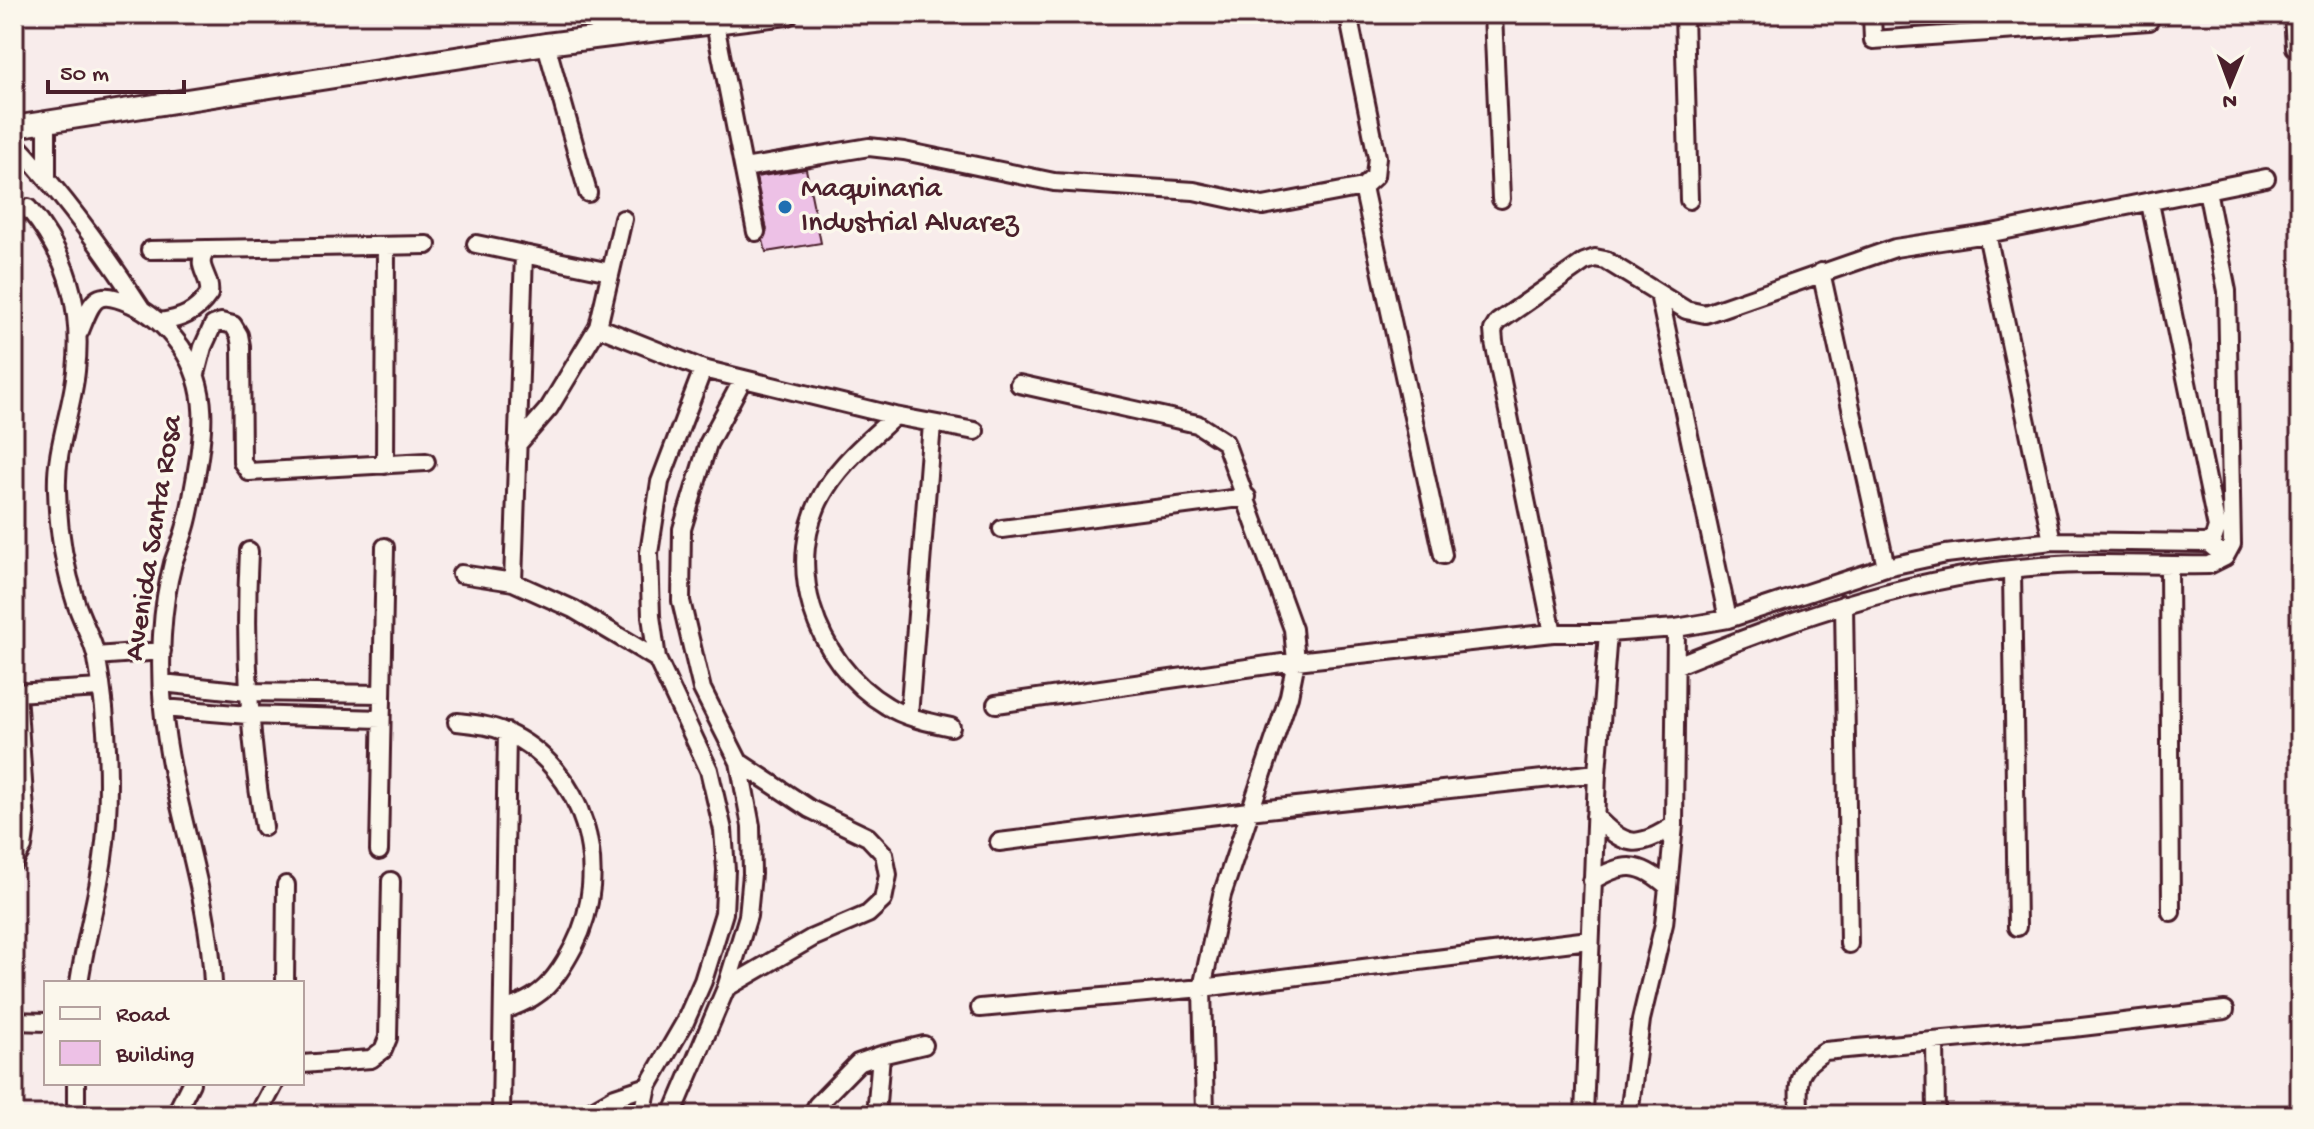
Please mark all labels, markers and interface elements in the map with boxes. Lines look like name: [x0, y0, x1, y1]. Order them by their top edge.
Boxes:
scale bar: [48, 44, 184, 94]
north arrow: [2190, 44, 2270, 124]
text: 50 m: [60, 61, 109, 90]
text: N: [2222, 87, 2237, 113]
place label: Maquinaria Industrial Alvarez: [801, 173, 1019, 242]
marker: Maquinaria Industrial Alvarez: [776, 198, 794, 216]
street label: Avenida Santa Rosa: [118, 411, 192, 663]
legend: [44, 981, 304, 1085]
text: Road: [116, 1002, 170, 1031]
text: Building: [115, 1042, 194, 1071]

